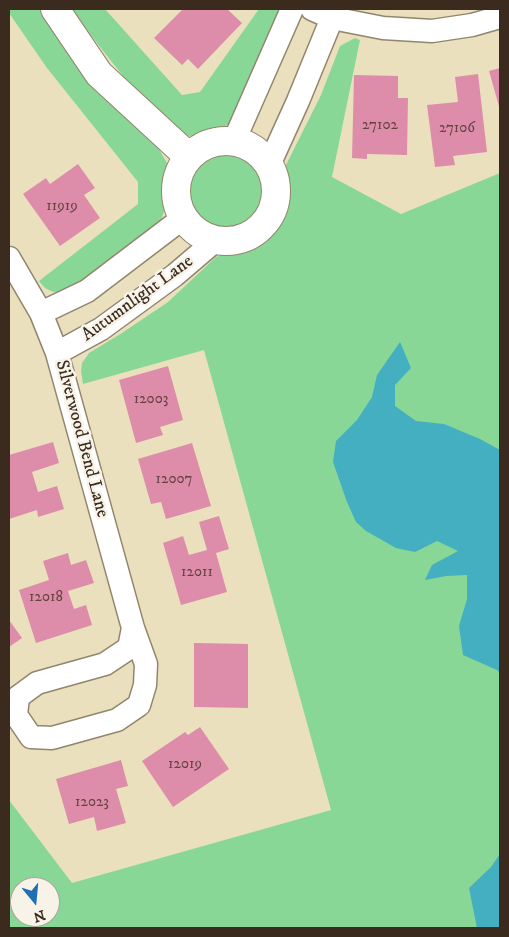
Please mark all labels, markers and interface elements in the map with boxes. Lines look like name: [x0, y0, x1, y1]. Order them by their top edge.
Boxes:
house number: 27102: [362, 117, 398, 135]
house number: 27106: [439, 120, 475, 138]
house number: 11919: [46, 198, 78, 216]
street label: Autumnlight Lane: [78, 251, 198, 347]
street label: Silverwood Bend Lane: [50, 358, 112, 520]
house number: 12003: [134, 391, 168, 409]
house number: 12007: [156, 471, 192, 489]
house number: 12011: [181, 564, 213, 582]
house number: 12018: [29, 589, 63, 607]
house number: 12019: [168, 756, 202, 774]
house number: 12023: [75, 794, 109, 812]
north arrow: [10, 877, 60, 927]
text: N: [31, 905, 47, 926]

